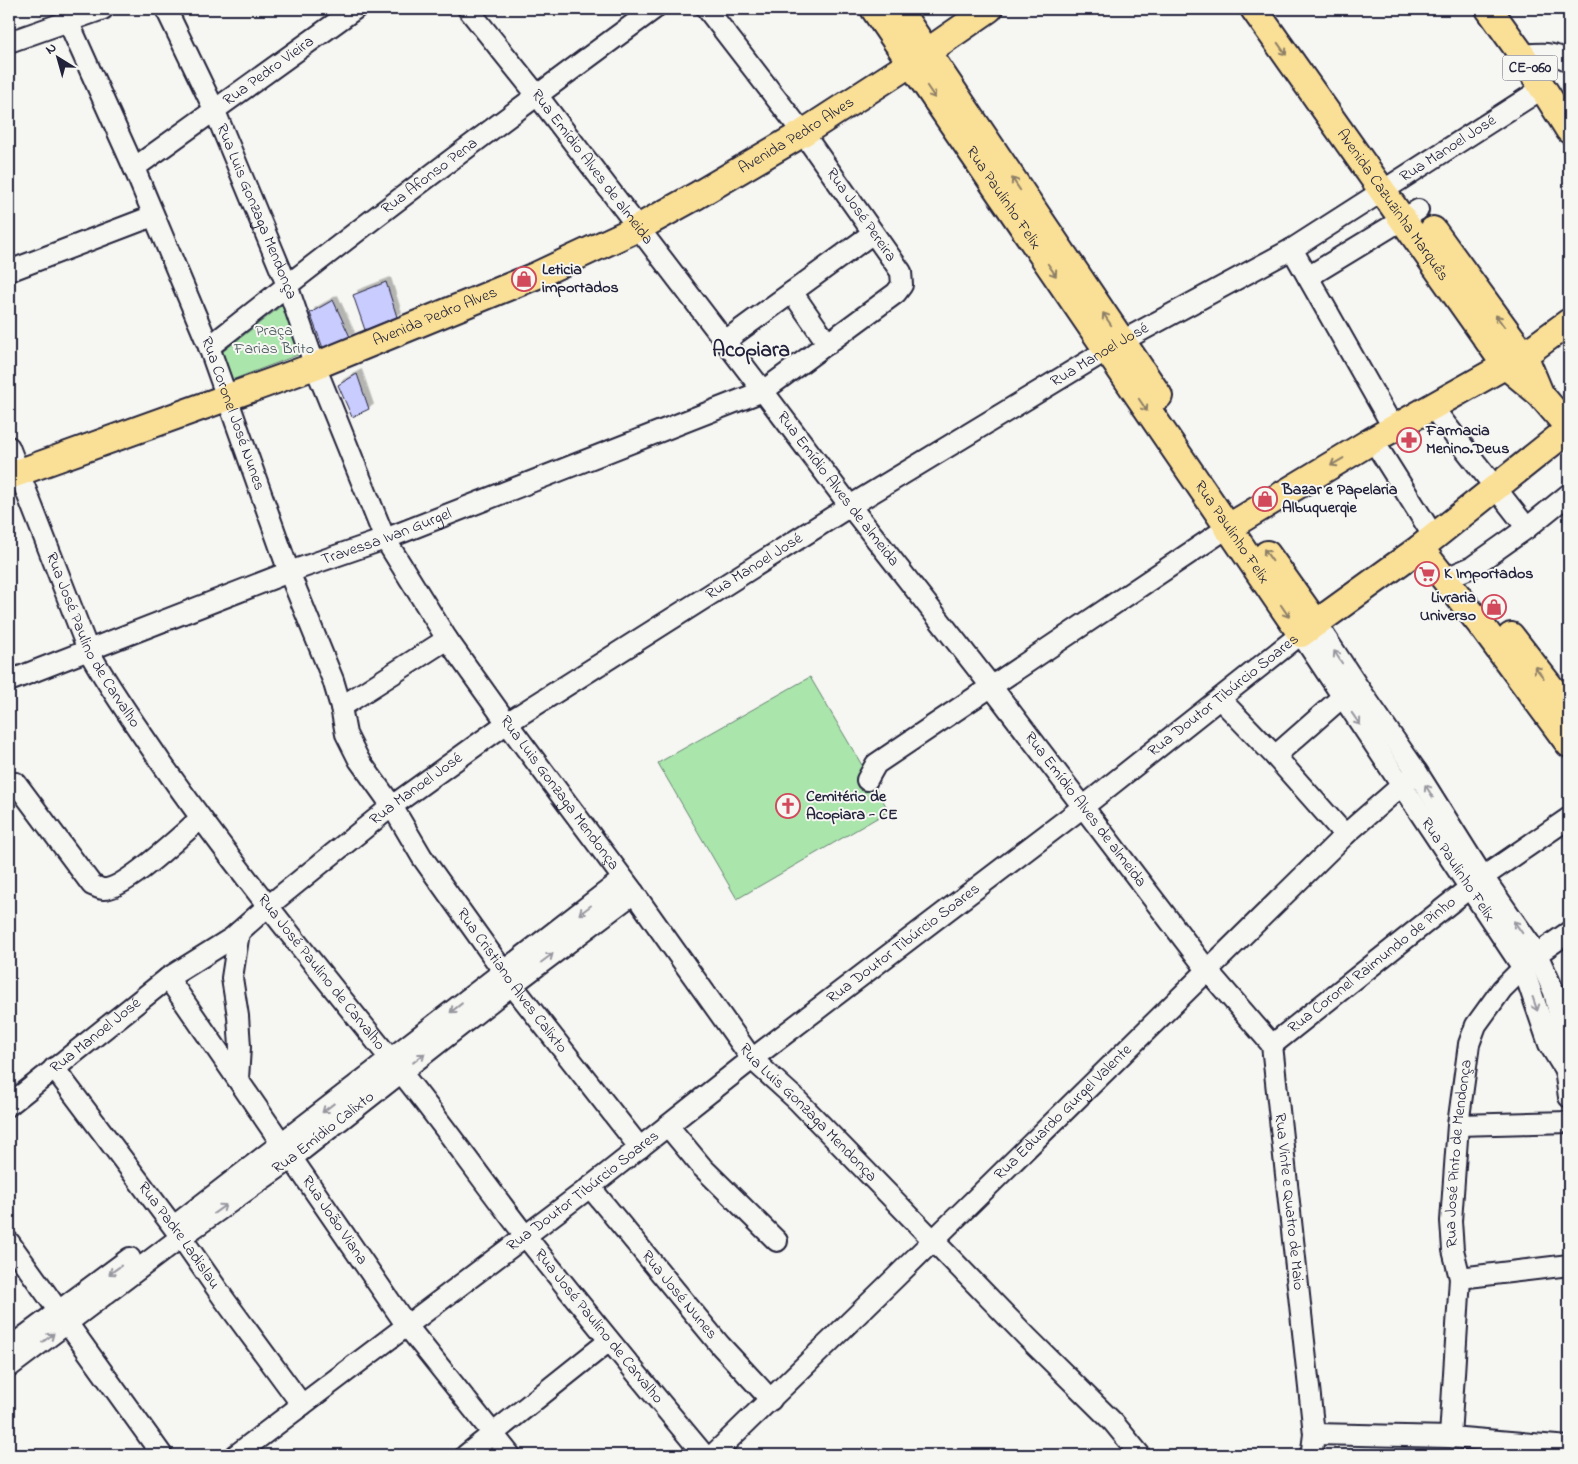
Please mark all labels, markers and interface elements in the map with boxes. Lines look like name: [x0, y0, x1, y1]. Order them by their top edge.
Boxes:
street label: Rua Pedro Vieira: [218, 30, 319, 112]
north arrow: [32, 32, 82, 82]
text: N: [41, 38, 61, 60]
one-way arrow: [1277, 41, 1287, 55]
road number: CE-060: [1502, 56, 1558, 80]
street label: Rua Emídio Alves de almeida: [525, 84, 659, 250]
one-way arrow: [926, 85, 936, 99]
street label: Avenida Pedro Alves: [734, 91, 859, 180]
street label: Rua Manoel José: [1395, 108, 1502, 189]
street label: Rua Luis Gonzaga Mendonça: [209, 120, 303, 303]
street label: Avenida Cazuzinha Marquês: [1330, 124, 1455, 286]
street label: Rua Afonso Pena: [376, 132, 483, 221]
street label: Rua Paulinho Felix: [959, 142, 1047, 255]
street label: Rua José Pereira: [820, 163, 902, 267]
one-way arrow: [1011, 178, 1021, 192]
place label: Leticia importados: [542, 258, 619, 300]
one-way arrow: [1047, 263, 1057, 277]
shop icon: Leticia importados: [511, 266, 537, 292]
street label: Avenida Pedro Alves: [369, 281, 501, 353]
one-way arrow: [1102, 312, 1112, 326]
one-way arrow: [1494, 315, 1505, 329]
street label: Rua Manoel José: [1046, 316, 1154, 394]
park label: Praça Farias Brito: [233, 319, 314, 361]
street label: Rua Coronel José Nunes: [194, 333, 271, 494]
district label: Acopiara: [712, 336, 790, 366]
one-way arrow: [1138, 397, 1148, 411]
street label: Rua Emídio Alves de almeida: [770, 406, 905, 572]
place label: Farmacia Menino.Deus: [1425, 419, 1509, 461]
pharmacy icon: Farmacia Menino.Deus: [1396, 427, 1422, 453]
one-way arrow: [1330, 457, 1344, 467]
street label: Rua Paulinho Felix: [1188, 476, 1276, 589]
place label: Bazar e Papelaria Albuquerqie: [1281, 478, 1398, 520]
shop icon: Bazar e Papelaria Albuquerqie: [1252, 486, 1278, 512]
street label: Travessa Ivan Gurgel: [318, 502, 455, 572]
street label: Rua Manoel José: [701, 526, 808, 606]
one-way arrow: [1263, 548, 1273, 562]
street label: Rua José Paulino de Carvalho: [39, 549, 146, 733]
supermarket icon: K Importados: [1414, 561, 1440, 587]
place label: K Importados: [1444, 562, 1533, 586]
place label: Livraria Universo: [1420, 586, 1476, 628]
shop icon: Livraria Universo: [1481, 594, 1507, 620]
one-way arrow: [1280, 604, 1290, 618]
street label: Rua Doutor Tibúrcio Soares: [1143, 628, 1304, 763]
one-way arrow: [1333, 650, 1343, 664]
one-way arrow: [1534, 666, 1545, 679]
street label: Rua Luis Gonzaga Mendonça: [493, 711, 625, 875]
one-way arrow: [1351, 712, 1361, 726]
street label: Rua Emídio Alves de almeida: [1018, 727, 1152, 893]
street label: Rua Manoel José: [364, 746, 469, 831]
place label: Cemitério de Acopiara - CE: [806, 785, 898, 827]
one-way arrow: [1424, 785, 1434, 799]
church icon: Cemitério de Acopiara - CE: [775, 793, 801, 819]
street label: Rua Paulinho Felix: [1414, 813, 1501, 927]
street label: Rua Doutor Tibúrcio Soares: [822, 877, 985, 1010]
street label: Rua José Paulino de Carvalho: [251, 889, 391, 1056]
street label: Rua Coronel Raimundo de Pinho: [1283, 891, 1461, 1040]
street label: Rua Cristiano Alves Calixto: [450, 903, 573, 1058]
one-way arrow: [579, 904, 592, 915]
one-way arrow: [1513, 920, 1523, 934]
one-way arrow: [540, 953, 553, 964]
street label: Rua Manoel José: [45, 991, 147, 1080]
one-way arrow: [1531, 995, 1540, 1011]
one-way arrow: [450, 1003, 463, 1014]
street label: Rua Eduardo Gurgel Valente: [989, 1038, 1138, 1186]
street label: Rua Luis Gonzaga Mendonça: [733, 1039, 883, 1188]
one-way arrow: [412, 1053, 425, 1064]
street label: Rua José Pinto de Mendonça: [1439, 1058, 1479, 1248]
street label: Rua Emídio Calixto: [267, 1085, 380, 1180]
one-way arrow: [321, 1103, 335, 1113]
street label: Rua Vinte e Quatro de Maio: [1267, 1112, 1310, 1291]
street label: Rua Doutor Tibúrcio Soares: [502, 1125, 665, 1258]
street label: Rua João Viana: [295, 1171, 374, 1270]
street label: Rua Padre Ladislau: [132, 1177, 226, 1294]
one-way arrow: [213, 1204, 227, 1214]
street label: Rua José Paulino de Carvalho: [528, 1244, 669, 1409]
street label: Rua José Nunes: [635, 1245, 723, 1345]
one-way arrow: [108, 1265, 122, 1275]
one-way arrow: [41, 1333, 55, 1343]

